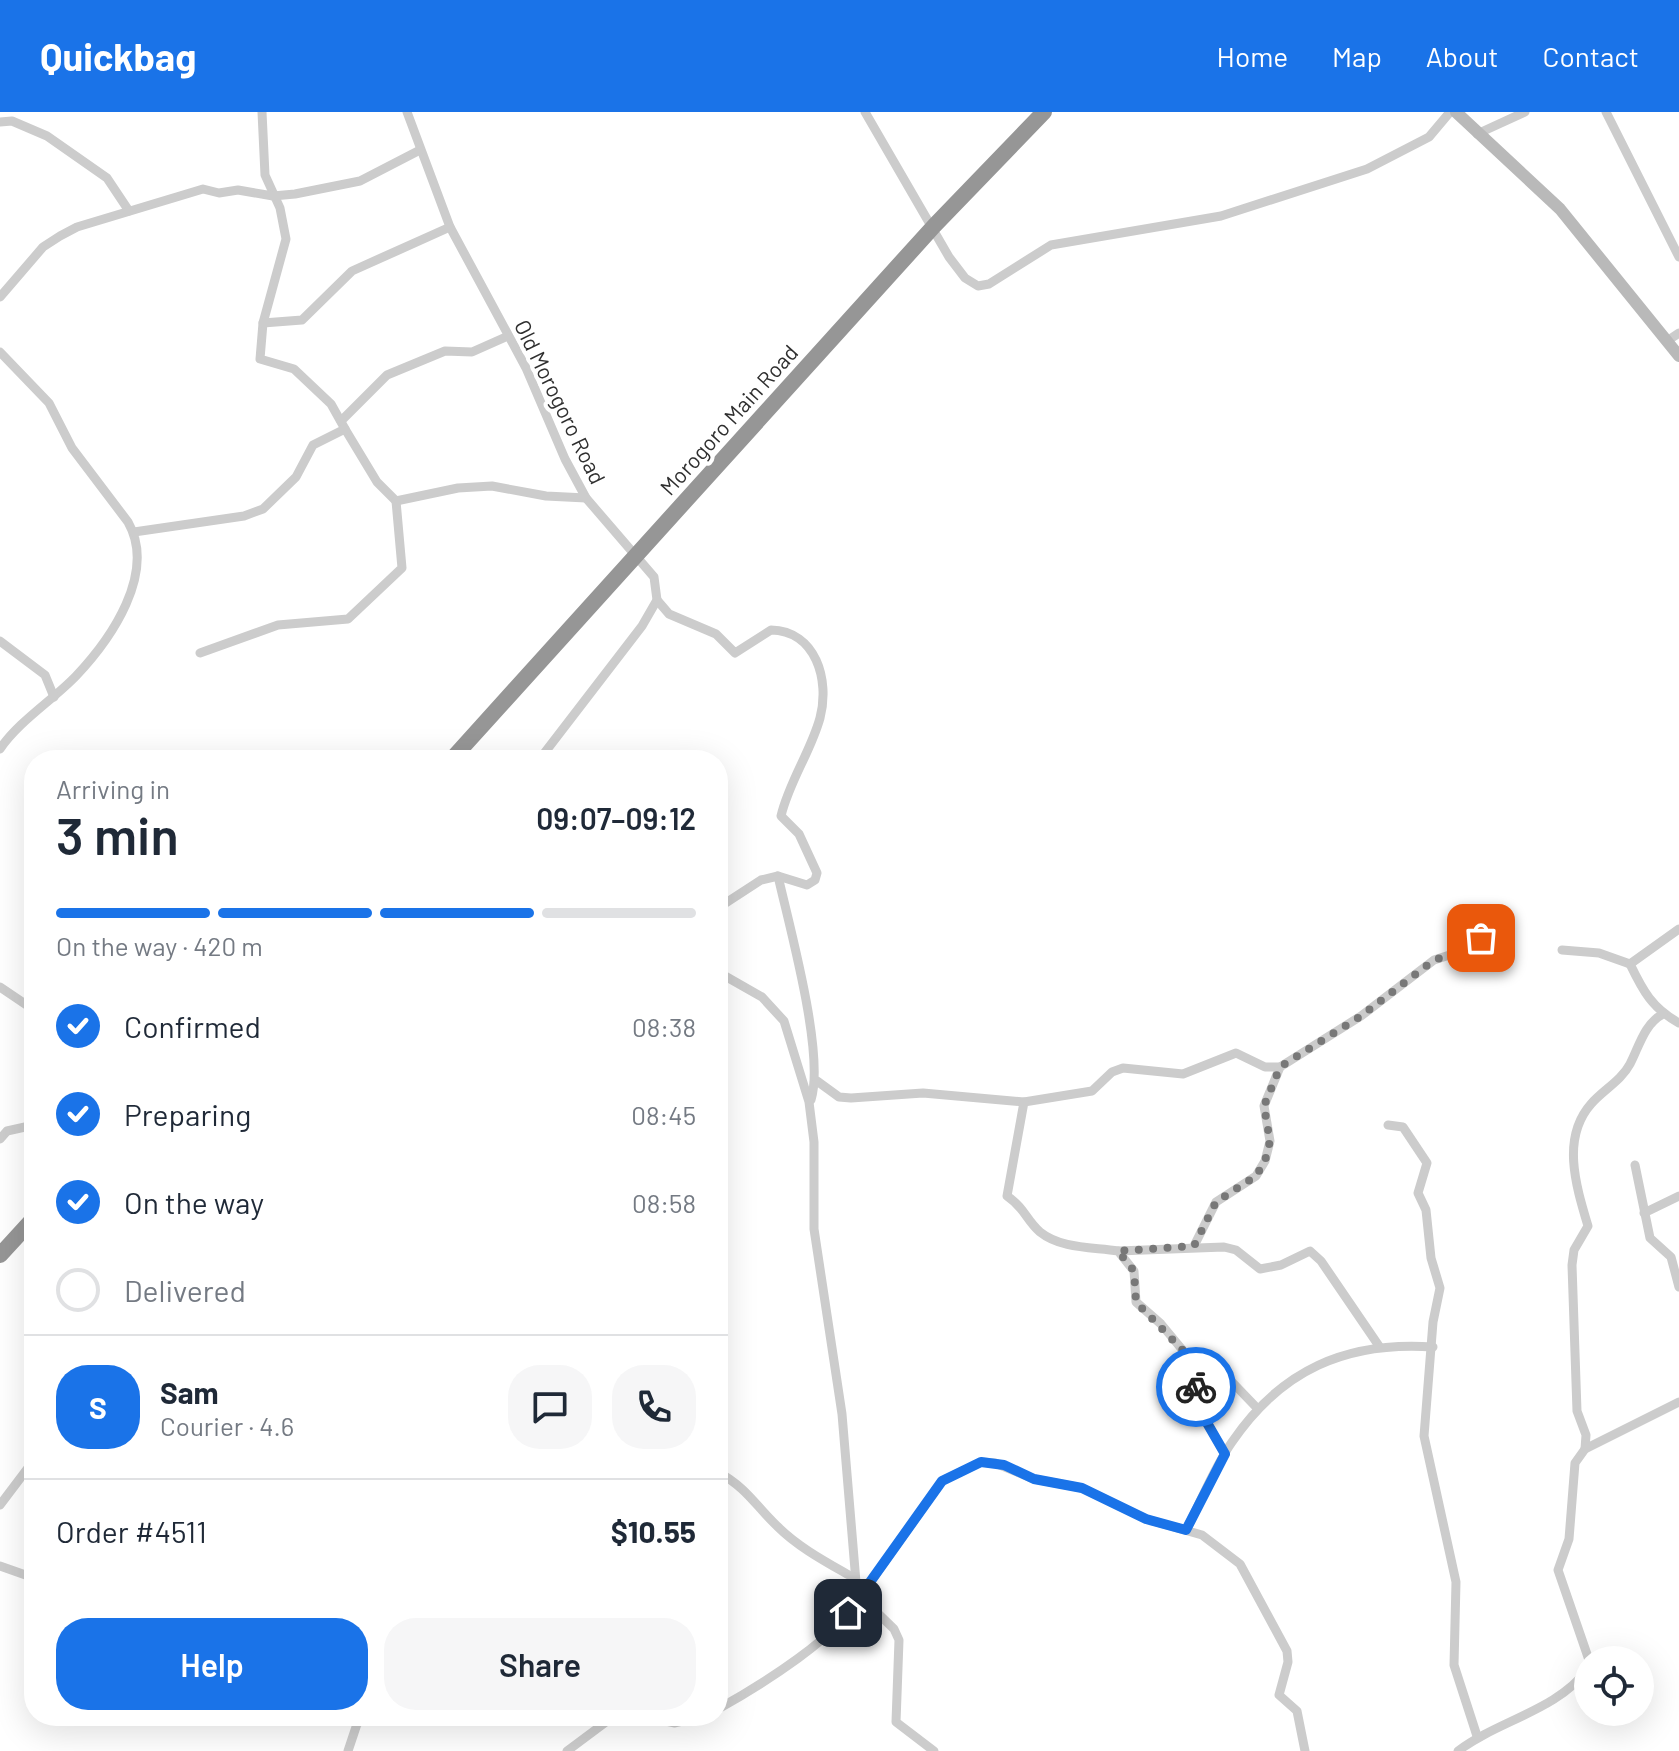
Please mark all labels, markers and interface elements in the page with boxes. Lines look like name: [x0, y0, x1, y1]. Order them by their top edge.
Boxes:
text: Quickbag: [40, 33, 196, 79]
text: Home: [1217, 39, 1288, 73]
text: Map: [1332, 39, 1382, 73]
text: About: [1426, 39, 1498, 73]
text: Contact: [1542, 39, 1639, 73]
street label: Old Morogoro Road: [510, 315, 612, 488]
street label: Morogoro Main Road: [654, 339, 803, 500]
text: Arriving in: [56, 773, 170, 804]
text: 09:07–09:12: [536, 800, 696, 836]
text: 3 min: [56, 803, 179, 865]
pin: [1447, 904, 1515, 972]
icon: bag: [1459, 916, 1503, 960]
text: On the way · 420 m: [56, 930, 263, 961]
icon: check: [56, 1004, 100, 1048]
text: Confirmed: [124, 1008, 261, 1044]
text: 08:38: [632, 1011, 696, 1042]
icon: check: [56, 1092, 100, 1136]
text: Preparing: [124, 1096, 251, 1132]
text: 08:45: [631, 1099, 696, 1130]
icon: check: [56, 1180, 100, 1224]
text: On the way: [124, 1184, 264, 1220]
text: 08:58: [632, 1187, 696, 1218]
text: Delivered: [124, 1272, 246, 1308]
courier: [1156, 1347, 1236, 1427]
button: chat: [508, 1365, 592, 1449]
button: phone: [612, 1365, 696, 1449]
icon: bike: [1174, 1365, 1218, 1409]
text: Sam: [160, 1374, 219, 1410]
text: S: [89, 1389, 107, 1425]
text: Courier · 4.6: [160, 1410, 294, 1441]
text: Order #4511: [56, 1513, 207, 1549]
text: $10.55: [611, 1513, 696, 1549]
pin: [814, 1579, 882, 1647]
icon: home: [826, 1591, 870, 1635]
button: Help: [56, 1618, 368, 1710]
button: Share: [384, 1618, 696, 1710]
map controls: [1574, 1646, 1654, 1726]
button: locate: [1574, 1646, 1654, 1726]

